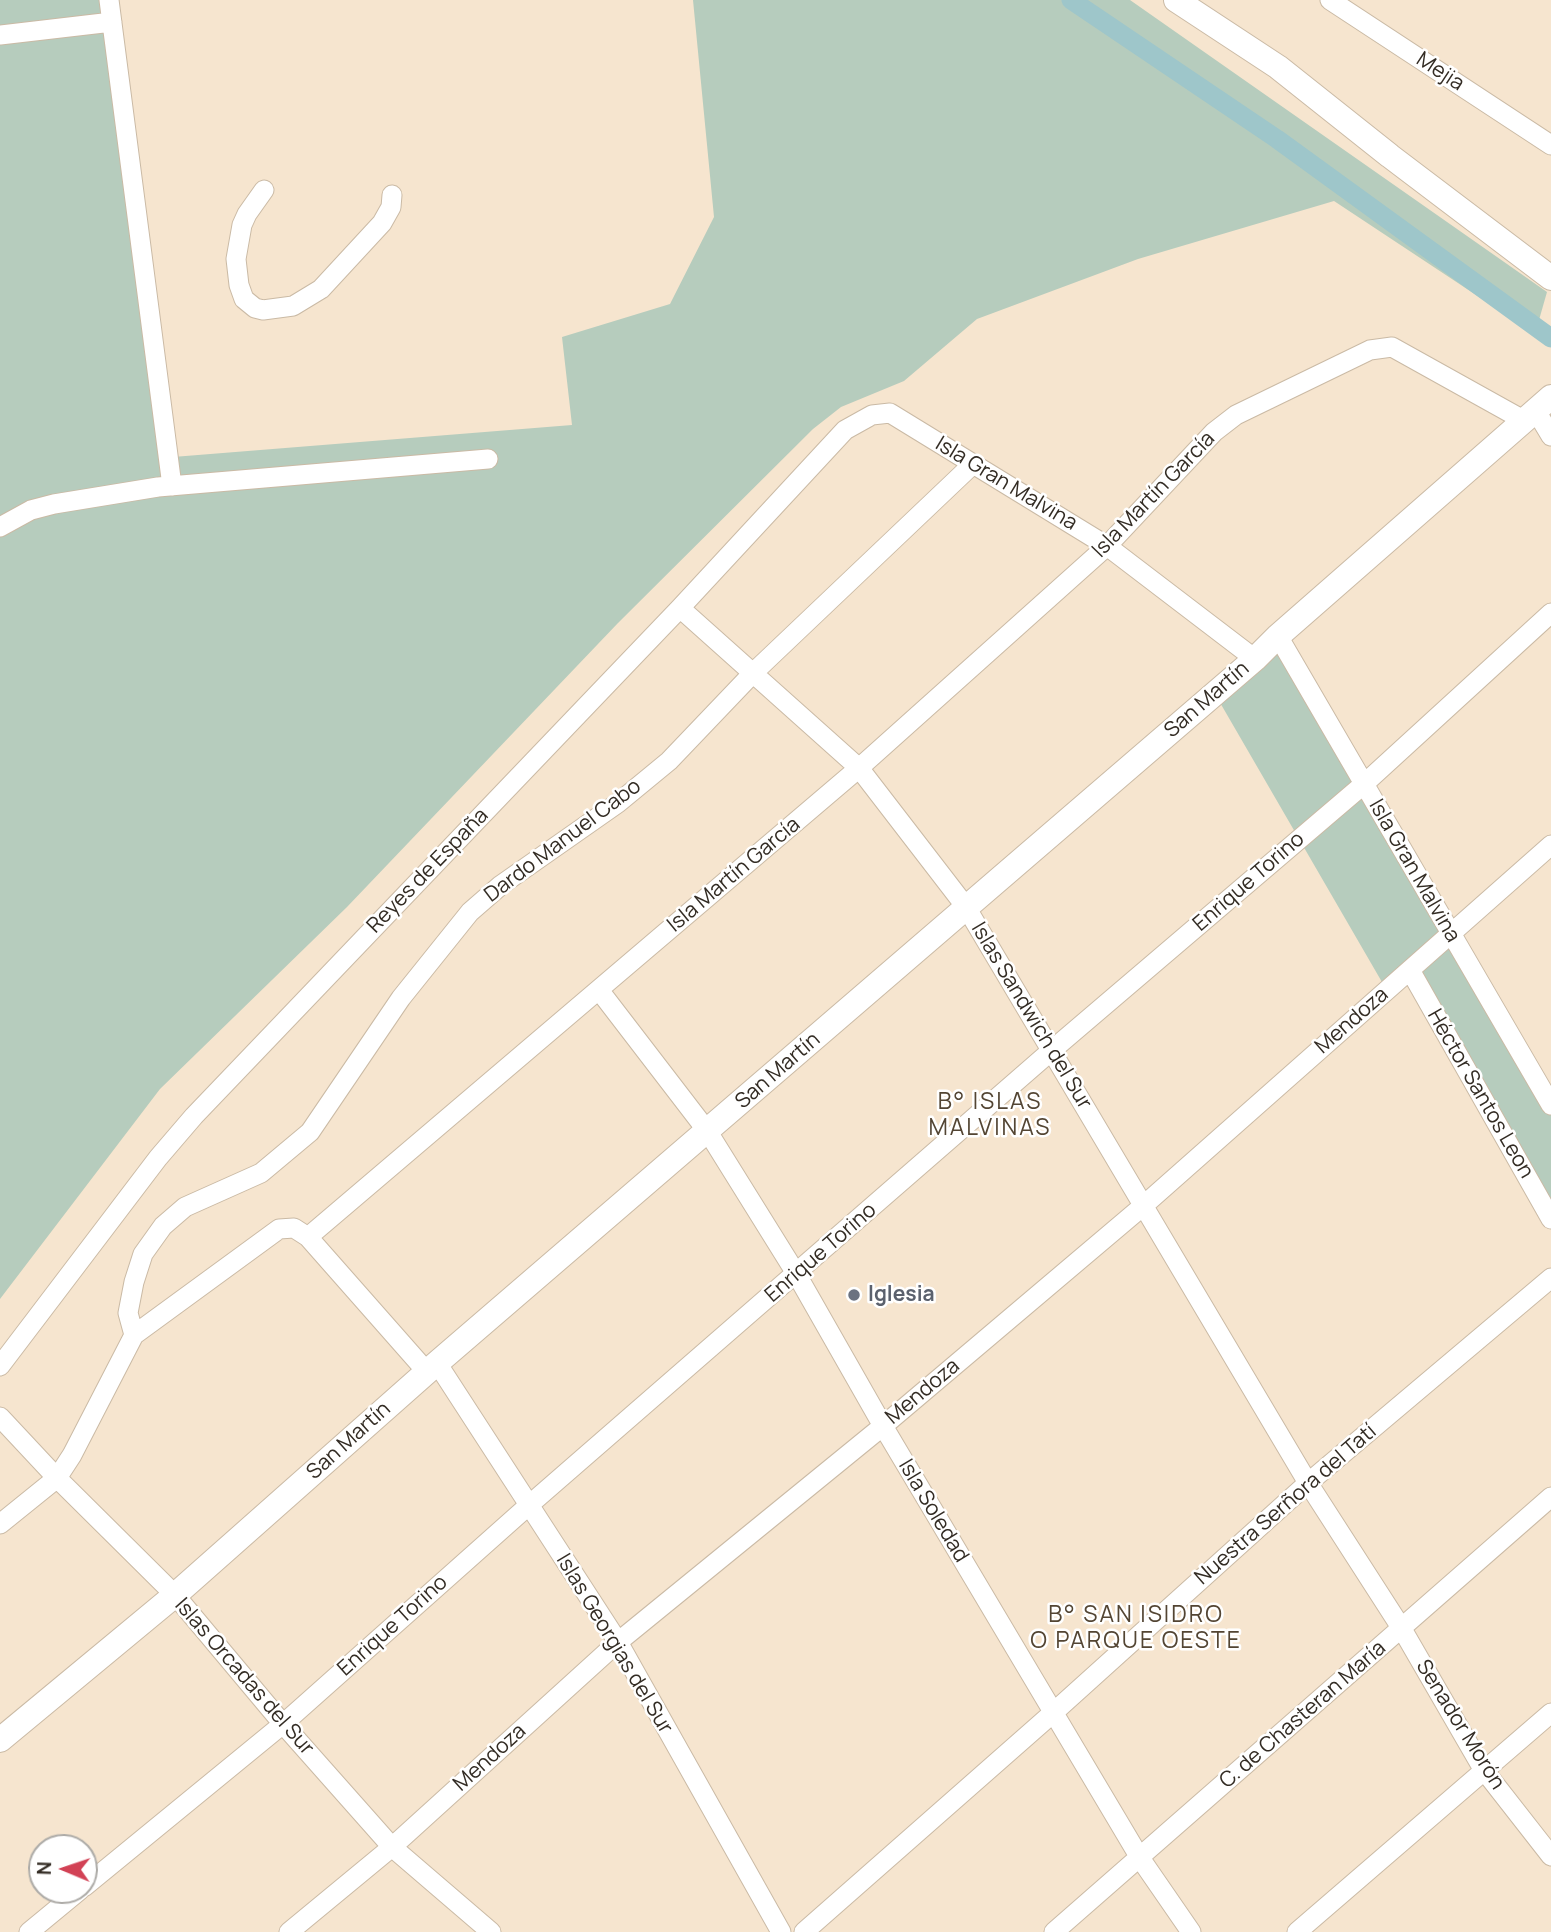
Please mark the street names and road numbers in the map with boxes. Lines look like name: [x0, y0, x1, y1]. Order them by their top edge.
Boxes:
street label: Mejia: [1411, 47, 1469, 97]
street label: Isla Martín García: [1088, 427, 1220, 563]
street label: Isla Gran Malvina: [931, 432, 1081, 536]
street label: San Martín: [1160, 656, 1254, 744]
street label: Dardo Manuel Cabo: [480, 774, 646, 908]
street label: Isla Gran Malvina: [1363, 795, 1465, 947]
street label: Reyes de España: [362, 803, 494, 939]
street label: Isla Martín García: [663, 812, 805, 938]
street label: Enrique Torino: [1188, 827, 1310, 937]
street label: Islas Sandwich del Sur: [965, 918, 1097, 1114]
street label: Mendoza: [1310, 982, 1394, 1060]
street label: Héctor Santos Leon: [1421, 1005, 1539, 1183]
street label: San Martín: [731, 1027, 825, 1115]
street label: Enrique Torino: [760, 1198, 882, 1308]
street label: Mendoza: [881, 1354, 965, 1430]
street label: San Martín: [302, 1397, 396, 1485]
street label: Nuestra Serñora del Tatí: [1190, 1419, 1382, 1591]
street label: Isla Soledad: [892, 1455, 974, 1567]
street label: Islas Georgias del Sur: [550, 1549, 678, 1739]
street label: Enrique Torino: [333, 1570, 453, 1682]
street label: Islas Orcadas del Sur: [169, 1593, 319, 1761]
street label: C. de Chasteran María: [1215, 1636, 1391, 1794]
street label: Senador Morón: [1410, 1656, 1510, 1794]
street label: Mendoza: [449, 1719, 531, 1797]

